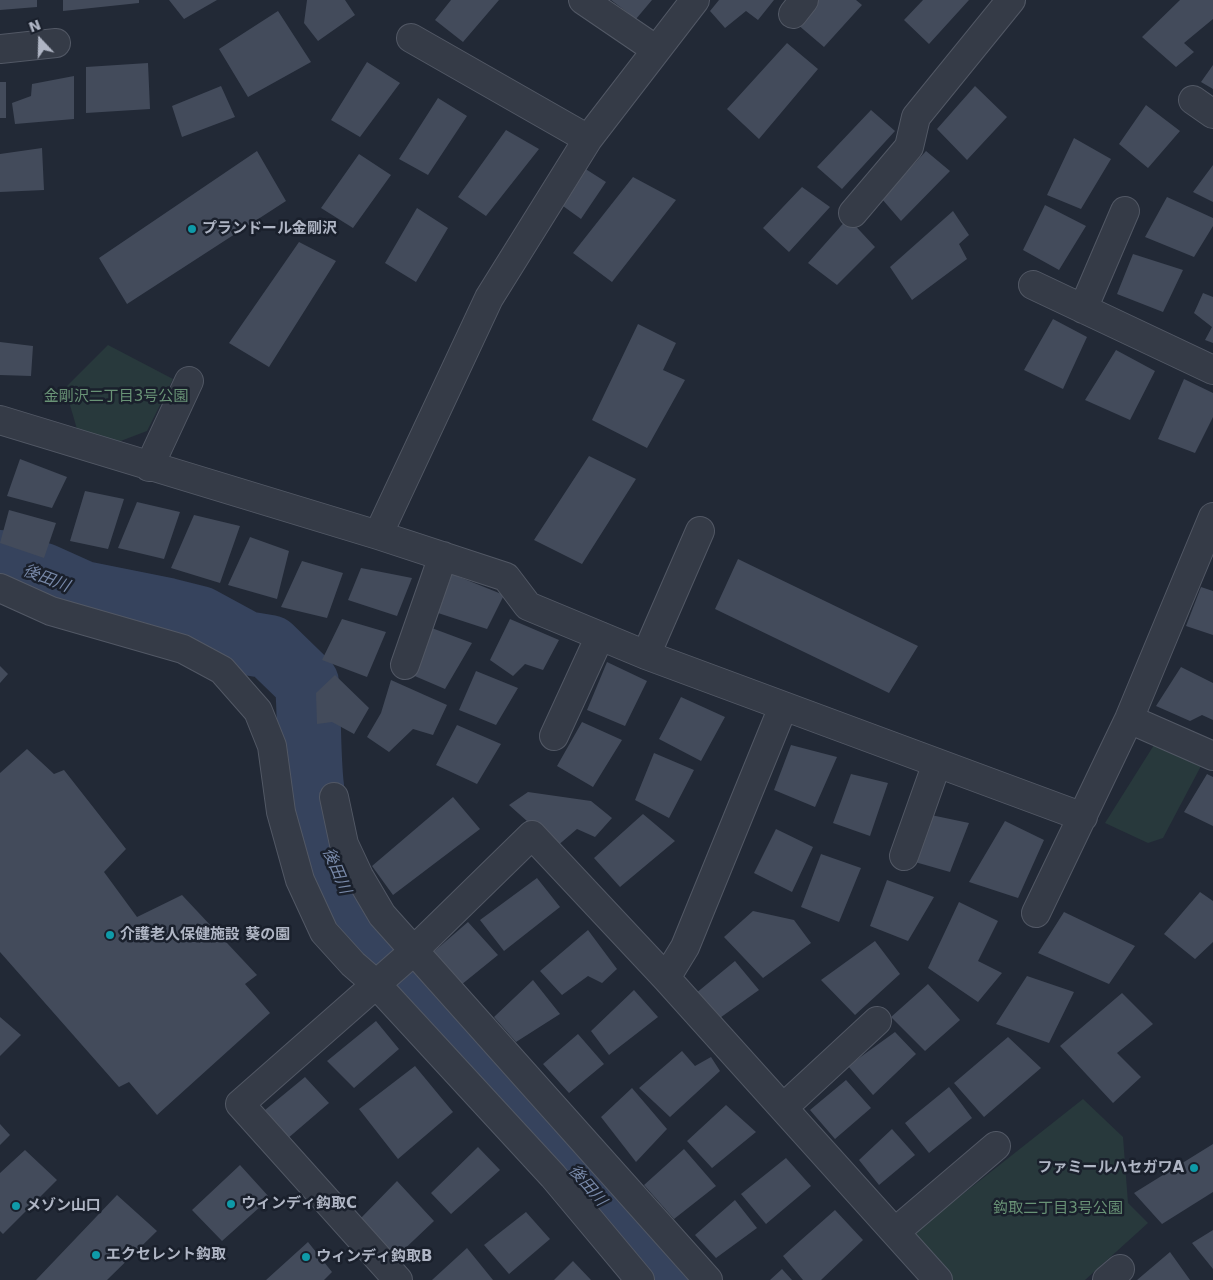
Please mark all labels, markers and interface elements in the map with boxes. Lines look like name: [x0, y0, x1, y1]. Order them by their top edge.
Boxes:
north arrow: [15, 15, 65, 65]
text: N: [26, 16, 43, 36]
place label: プランドール金剛沢: [202, 220, 337, 238]
marker: プランドール金剛沢: [186, 223, 198, 235]
park label: 金剛沢二丁目3号公園: [44, 388, 188, 406]
water label: 後田川: [20, 561, 72, 597]
water label: 後田川: [318, 845, 354, 897]
place label: 介護老人保健施設 葵の園: [120, 926, 290, 944]
marker: 介護老人保健施設 葵の園: [104, 929, 116, 941]
place label: ファミールハセガワA: [1037, 1159, 1184, 1177]
water label: 後田川: [564, 1162, 610, 1210]
marker: ファミールハセガワA: [1188, 1162, 1200, 1174]
place label: ウィンディ鈎取C: [241, 1195, 357, 1213]
place label: メゾン山口: [26, 1197, 101, 1215]
marker: ウィンディ鈎取C: [225, 1198, 237, 1210]
marker: メゾン山口: [10, 1200, 22, 1212]
park label: 鈎取二丁目3号公園: [993, 1200, 1123, 1218]
place label: エクセレント鈎取: [106, 1246, 226, 1264]
place label: ウィンディ鈎取B: [316, 1248, 432, 1266]
marker: エクセレント鈎取: [90, 1249, 102, 1261]
marker: ウィンディ鈎取B: [300, 1251, 312, 1263]

